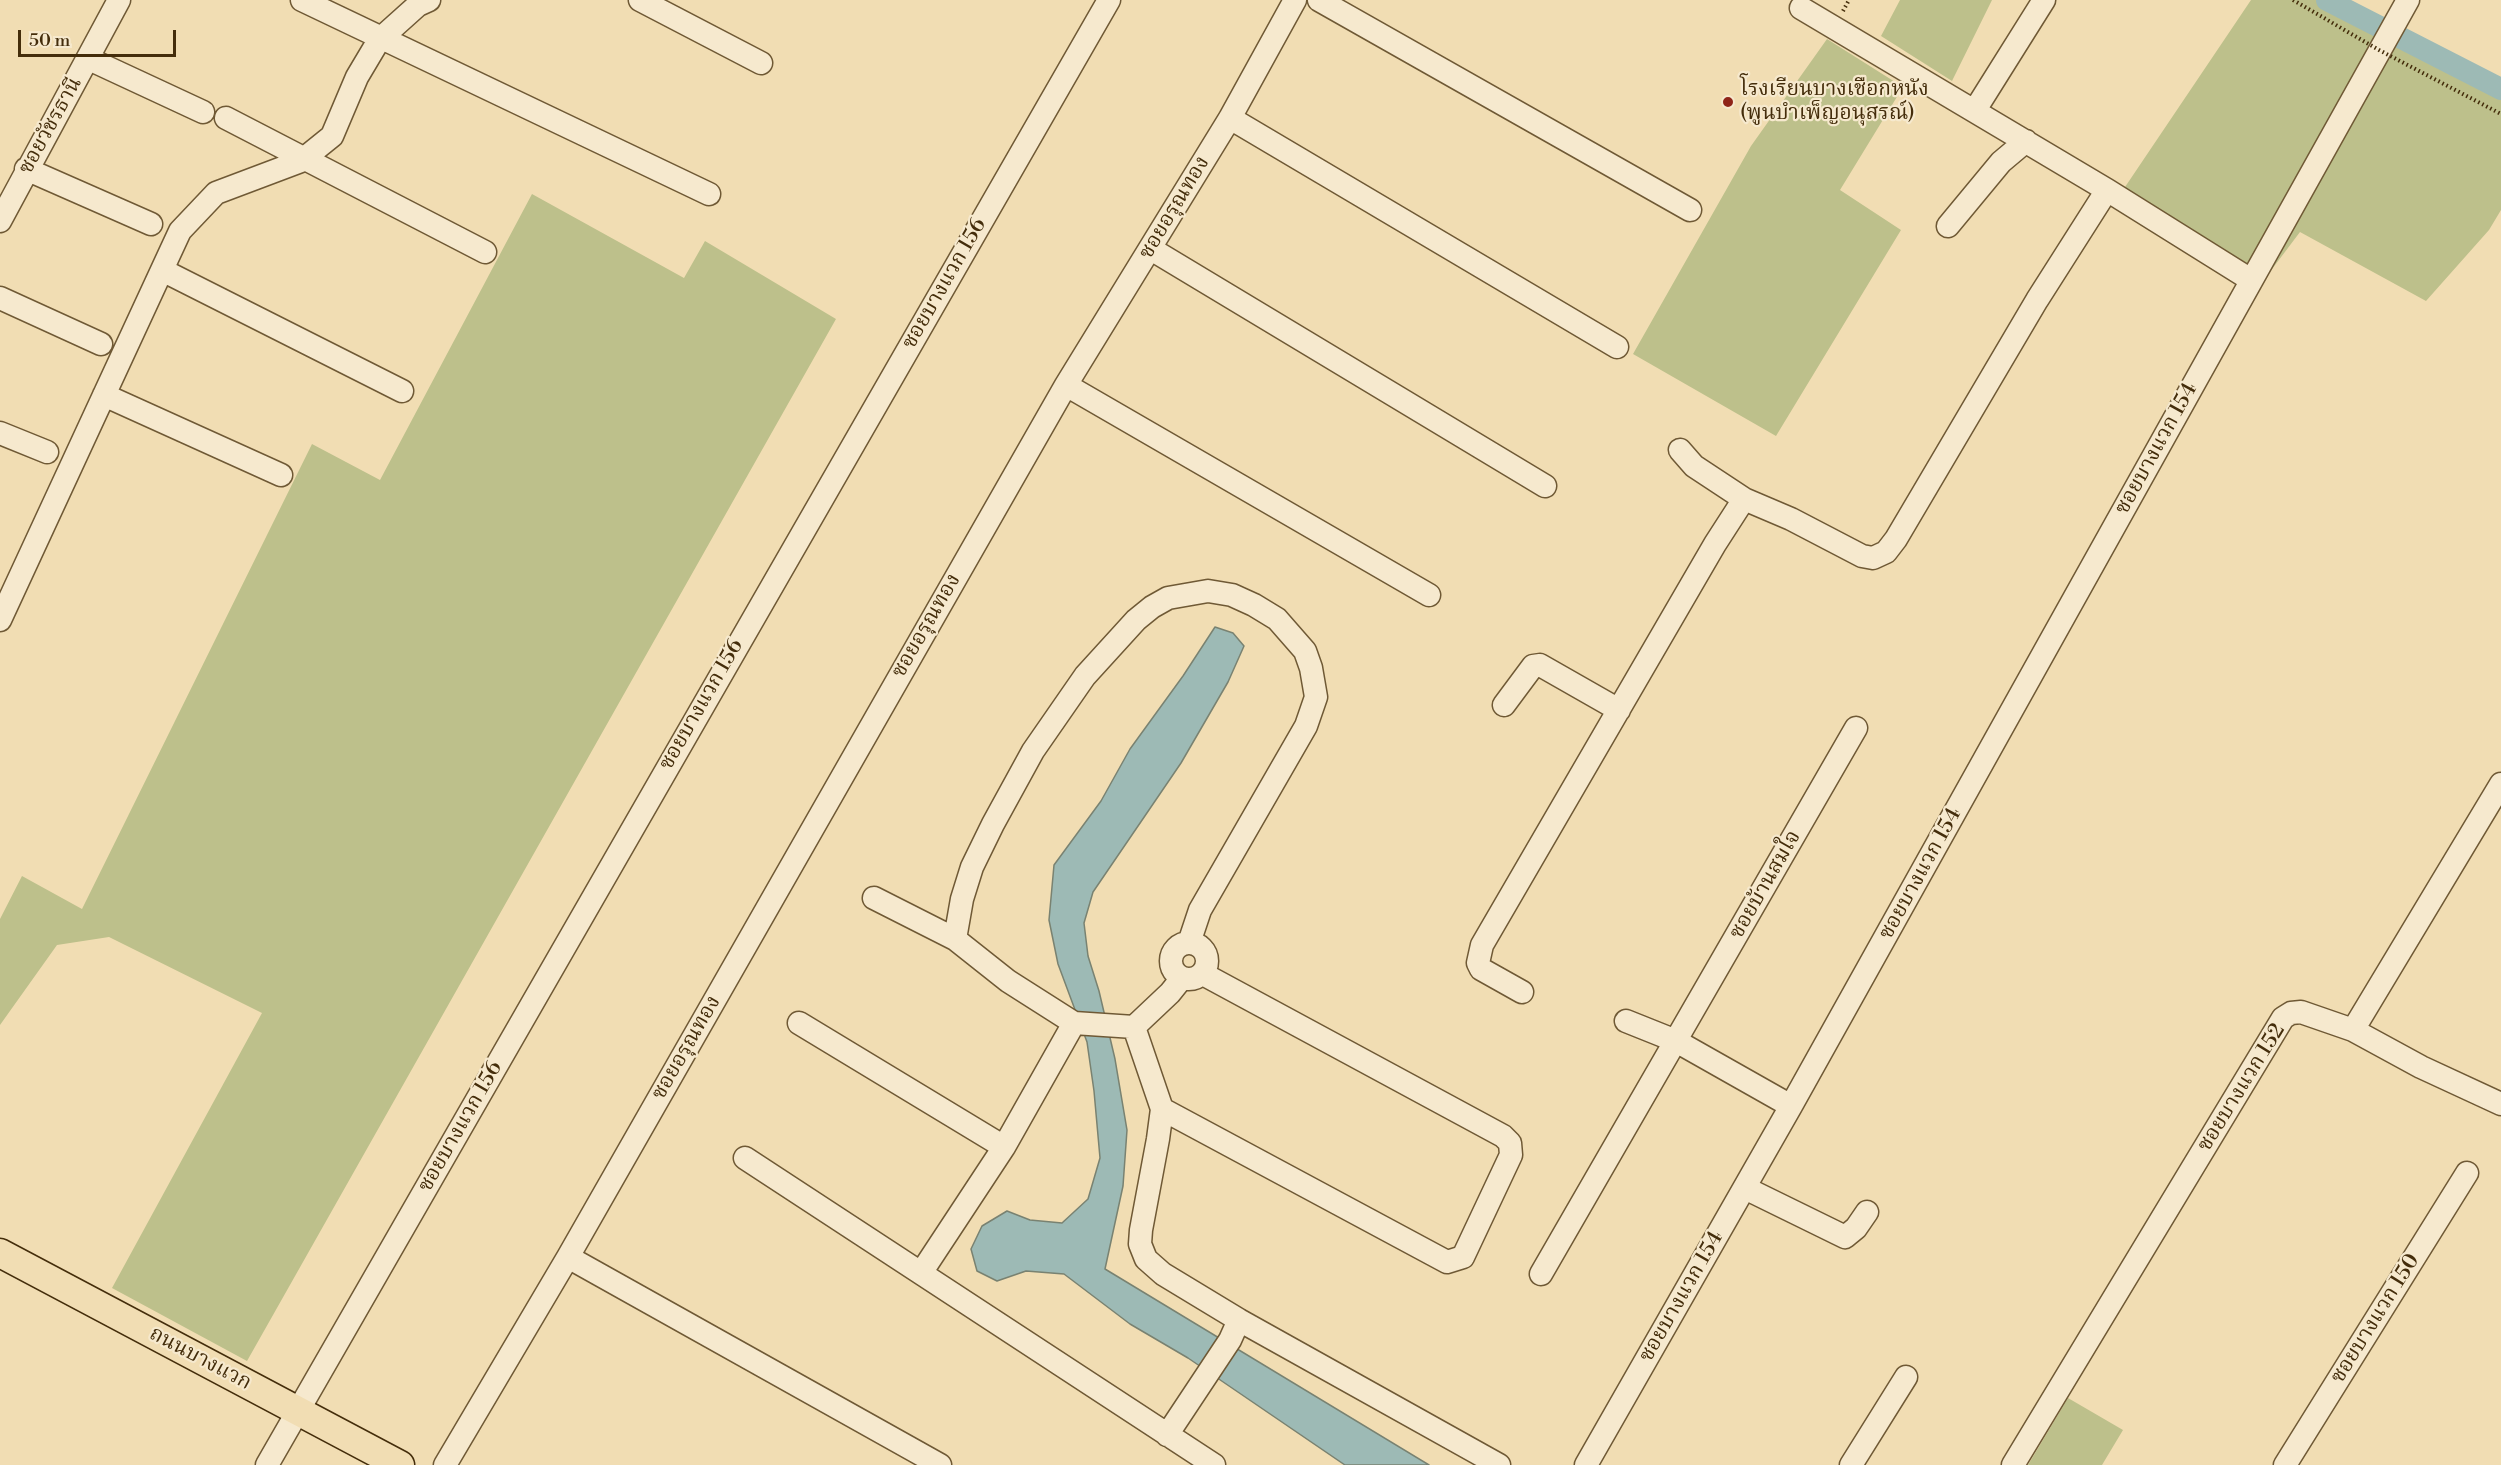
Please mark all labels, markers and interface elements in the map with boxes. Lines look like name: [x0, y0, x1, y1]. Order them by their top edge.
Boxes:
scale bar: [21, 18, 178, 56]
text: 50 m: [29, 29, 70, 52]
street label: ซอยวัชรธานี: [14, 73, 88, 179]
place label: โรงเรียนบางเชือกหนัง (พูนบำเพ็ญอนุสรณ์): [1740, 77, 1929, 127]
marker: โรงเรียนบางเชือกหนัง (พูนบำเพ็ญอนุสรณ์): [1721, 95, 1735, 109]
street label: ซอยอรุณทอง: [1134, 152, 1216, 264]
street label: ซอยบางแวก 156: [897, 214, 993, 354]
street label: ซอยบางแวก 154: [2110, 379, 2204, 519]
street label: ซอยอรุณทอง: [887, 570, 967, 682]
street label: ซอยบางแวก 156: [654, 635, 750, 775]
street label: ซอยบางแวก 154: [1874, 804, 1968, 944]
street label: ซอยบ้านสมใจ: [1725, 826, 1807, 944]
street label: ซอยอรุณทอง: [647, 992, 727, 1104]
street label: ซอยบางแวก 152: [2193, 1020, 2291, 1156]
street label: ซอยบางแวก 156: [413, 1057, 509, 1197]
street label: ซอยบางแวก 154: [1634, 1227, 1730, 1367]
street label: ซอยบางแวก 150: [2326, 1250, 2426, 1388]
street label: ถนนบางแวก: [145, 1322, 255, 1396]

